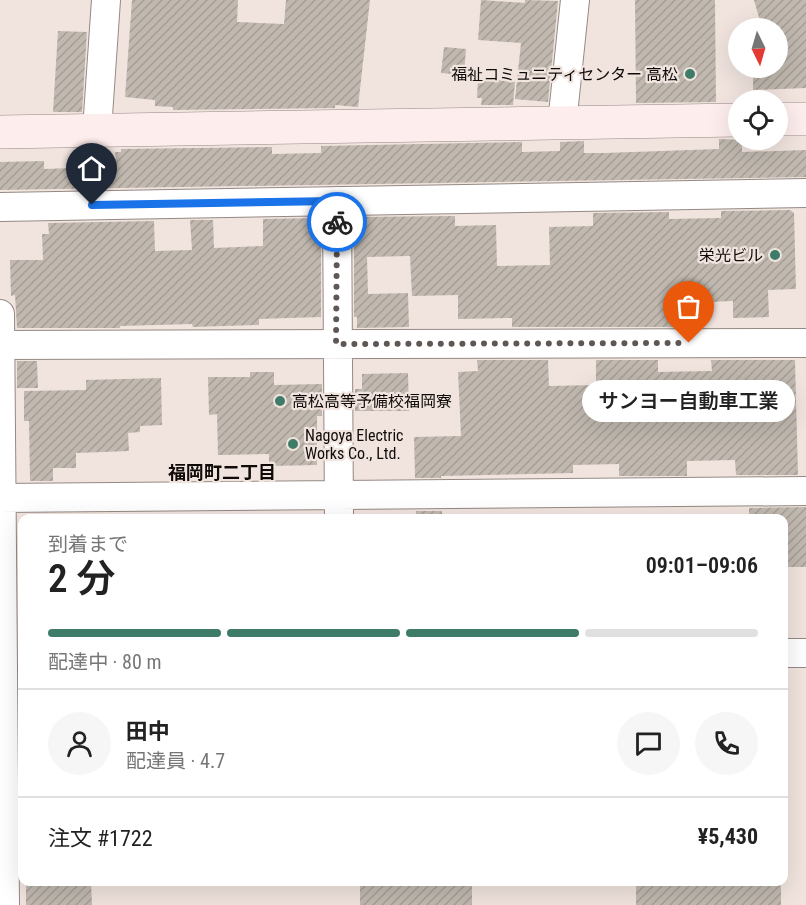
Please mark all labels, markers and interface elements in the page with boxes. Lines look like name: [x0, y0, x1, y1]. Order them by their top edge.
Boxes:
north arrow: [728, 18, 788, 78]
map controls: [728, 18, 788, 150]
place label: 福祉コミュニティセンター 高松: [451, 65, 678, 84]
marker: 福祉コミュニティセンター 高松: [683, 67, 697, 81]
button: locate: [728, 90, 788, 150]
pin: [66, 143, 117, 205]
icon: home: [75, 152, 108, 185]
courier: [307, 192, 367, 252]
icon: bike: [321, 206, 354, 239]
place label: 栄光ビル: [699, 246, 763, 265]
marker: 栄光ビル: [768, 248, 782, 262]
pin: [663, 281, 714, 343]
icon: bag: [672, 290, 705, 323]
callout: サンヨー自動車工業: [582, 379, 795, 421]
text: サンヨー自動車工業: [599, 389, 779, 413]
place label: 高松高等予備校福岡寮: [292, 392, 452, 411]
marker: 高松高等予備校福岡寮: [273, 394, 287, 408]
place label: Nagoya Electric Works Co., Ltd.: [305, 426, 403, 463]
marker: Nagoya Electric Works Co., Ltd.: [286, 437, 300, 451]
district label: 福岡町二丁目: [168, 462, 276, 483]
text: 到着まで: [48, 532, 128, 556]
text: 09:01–09:06: [646, 553, 758, 578]
text: 2 分: [48, 556, 116, 602]
text: 配達中 · 80 m: [48, 650, 161, 674]
button: person: [48, 712, 111, 775]
button: chat: [617, 712, 680, 775]
button: phone: [695, 712, 758, 775]
text: 田中: [126, 719, 170, 744]
text: 配達員 · 4.7: [126, 749, 225, 773]
text: ¥5,430: [698, 824, 758, 849]
text: 注文 #1722: [48, 826, 153, 851]

